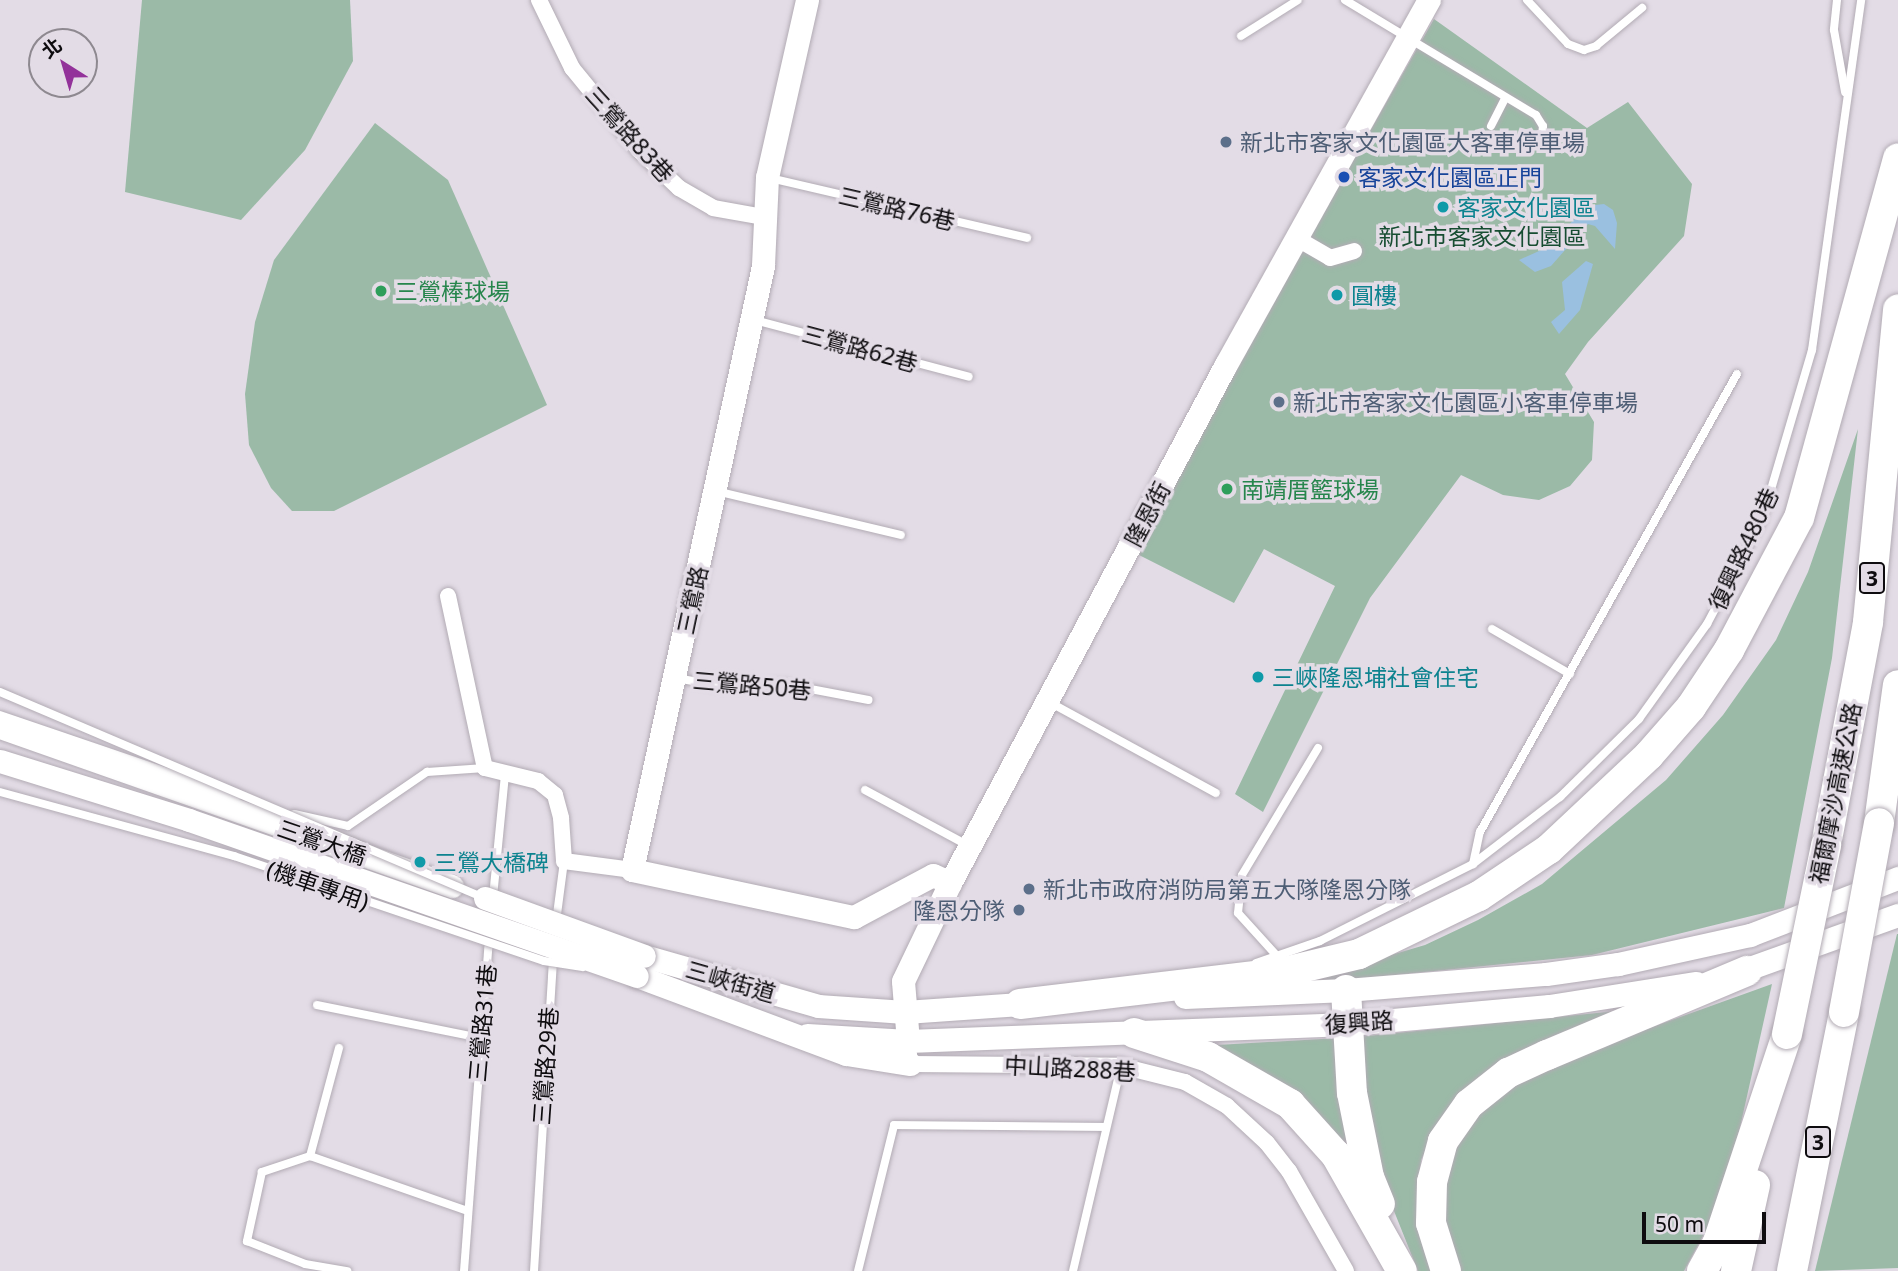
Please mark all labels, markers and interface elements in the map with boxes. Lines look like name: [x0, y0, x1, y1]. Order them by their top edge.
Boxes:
north arrow: [28, 28, 98, 98]
text: 北: [36, 32, 67, 64]
street label: 三鶯路83巷: [580, 81, 680, 187]
place label: 新北市客家文化園區大客車停車場: [1240, 128, 1585, 156]
marker: 新北市客家文化園區大客車停車場: [1218, 134, 1234, 150]
place label: 客家文化園區正門: [1358, 163, 1542, 191]
marker: 客家文化園區正門: [1336, 169, 1352, 185]
street label: 三鶯路76巷: [836, 181, 958, 235]
place label: 客家文化園區: [1457, 193, 1595, 221]
marker: 客家文化園區: [1435, 199, 1451, 215]
park label: 新北市客家文化園區: [1379, 222, 1585, 250]
place label: 三鶯棒球場: [395, 277, 510, 305]
place label: 圓樓: [1351, 281, 1397, 309]
marker: 三鶯棒球場: [373, 283, 389, 299]
marker: 圓樓: [1329, 287, 1345, 303]
street label: 三鶯路62巷: [799, 319, 921, 377]
place label: 新北市客家文化園區小客車停車場: [1293, 388, 1638, 416]
marker: 新北市客家文化園區小客車停車場: [1271, 394, 1287, 410]
place label: 南靖厝籃球場: [1241, 475, 1379, 503]
street label: 隆恩街: [1119, 477, 1175, 551]
marker: 南靖厝籃球場: [1219, 481, 1235, 497]
street label: 復興路480巷: [1703, 484, 1783, 614]
road number: 3: [1858, 560, 1886, 596]
street label: 三鶯路: [671, 563, 713, 637]
place label: 三峽隆恩埔社會住宅: [1272, 663, 1479, 691]
street label: 三鶯路50巷: [692, 666, 812, 704]
marker: 三峽隆恩埔社會住宅: [1250, 669, 1266, 685]
street label: 福爾摩沙高速公路: [1804, 700, 1866, 886]
street label: 三鶯大橋: [274, 814, 370, 870]
place label: 三鶯大橋碑: [434, 848, 549, 876]
marker: 三鶯大橋碑: [412, 854, 428, 870]
street label: (機車專用): [263, 855, 373, 915]
place label: 新北市政府消防局第五大隊隆恩分隊: [1043, 875, 1411, 903]
marker: 新北市政府消防局第五大隊隆恩分隊: [1021, 881, 1037, 897]
place label: 隆恩分隊: [913, 896, 1005, 924]
marker: 隆恩分隊: [1011, 902, 1027, 918]
street label: 三峽街道: [683, 955, 779, 1007]
street label: 三鶯路31巷: [463, 963, 501, 1083]
street label: 三鶯路29巷: [527, 1006, 563, 1126]
street label: 復興路: [1324, 1006, 1394, 1038]
street label: 中山路288巷: [1004, 1051, 1136, 1085]
road number: 3: [1804, 1124, 1832, 1160]
scale bar: [1646, 1198, 1770, 1242]
text: 50 m: [1655, 1210, 1704, 1238]

